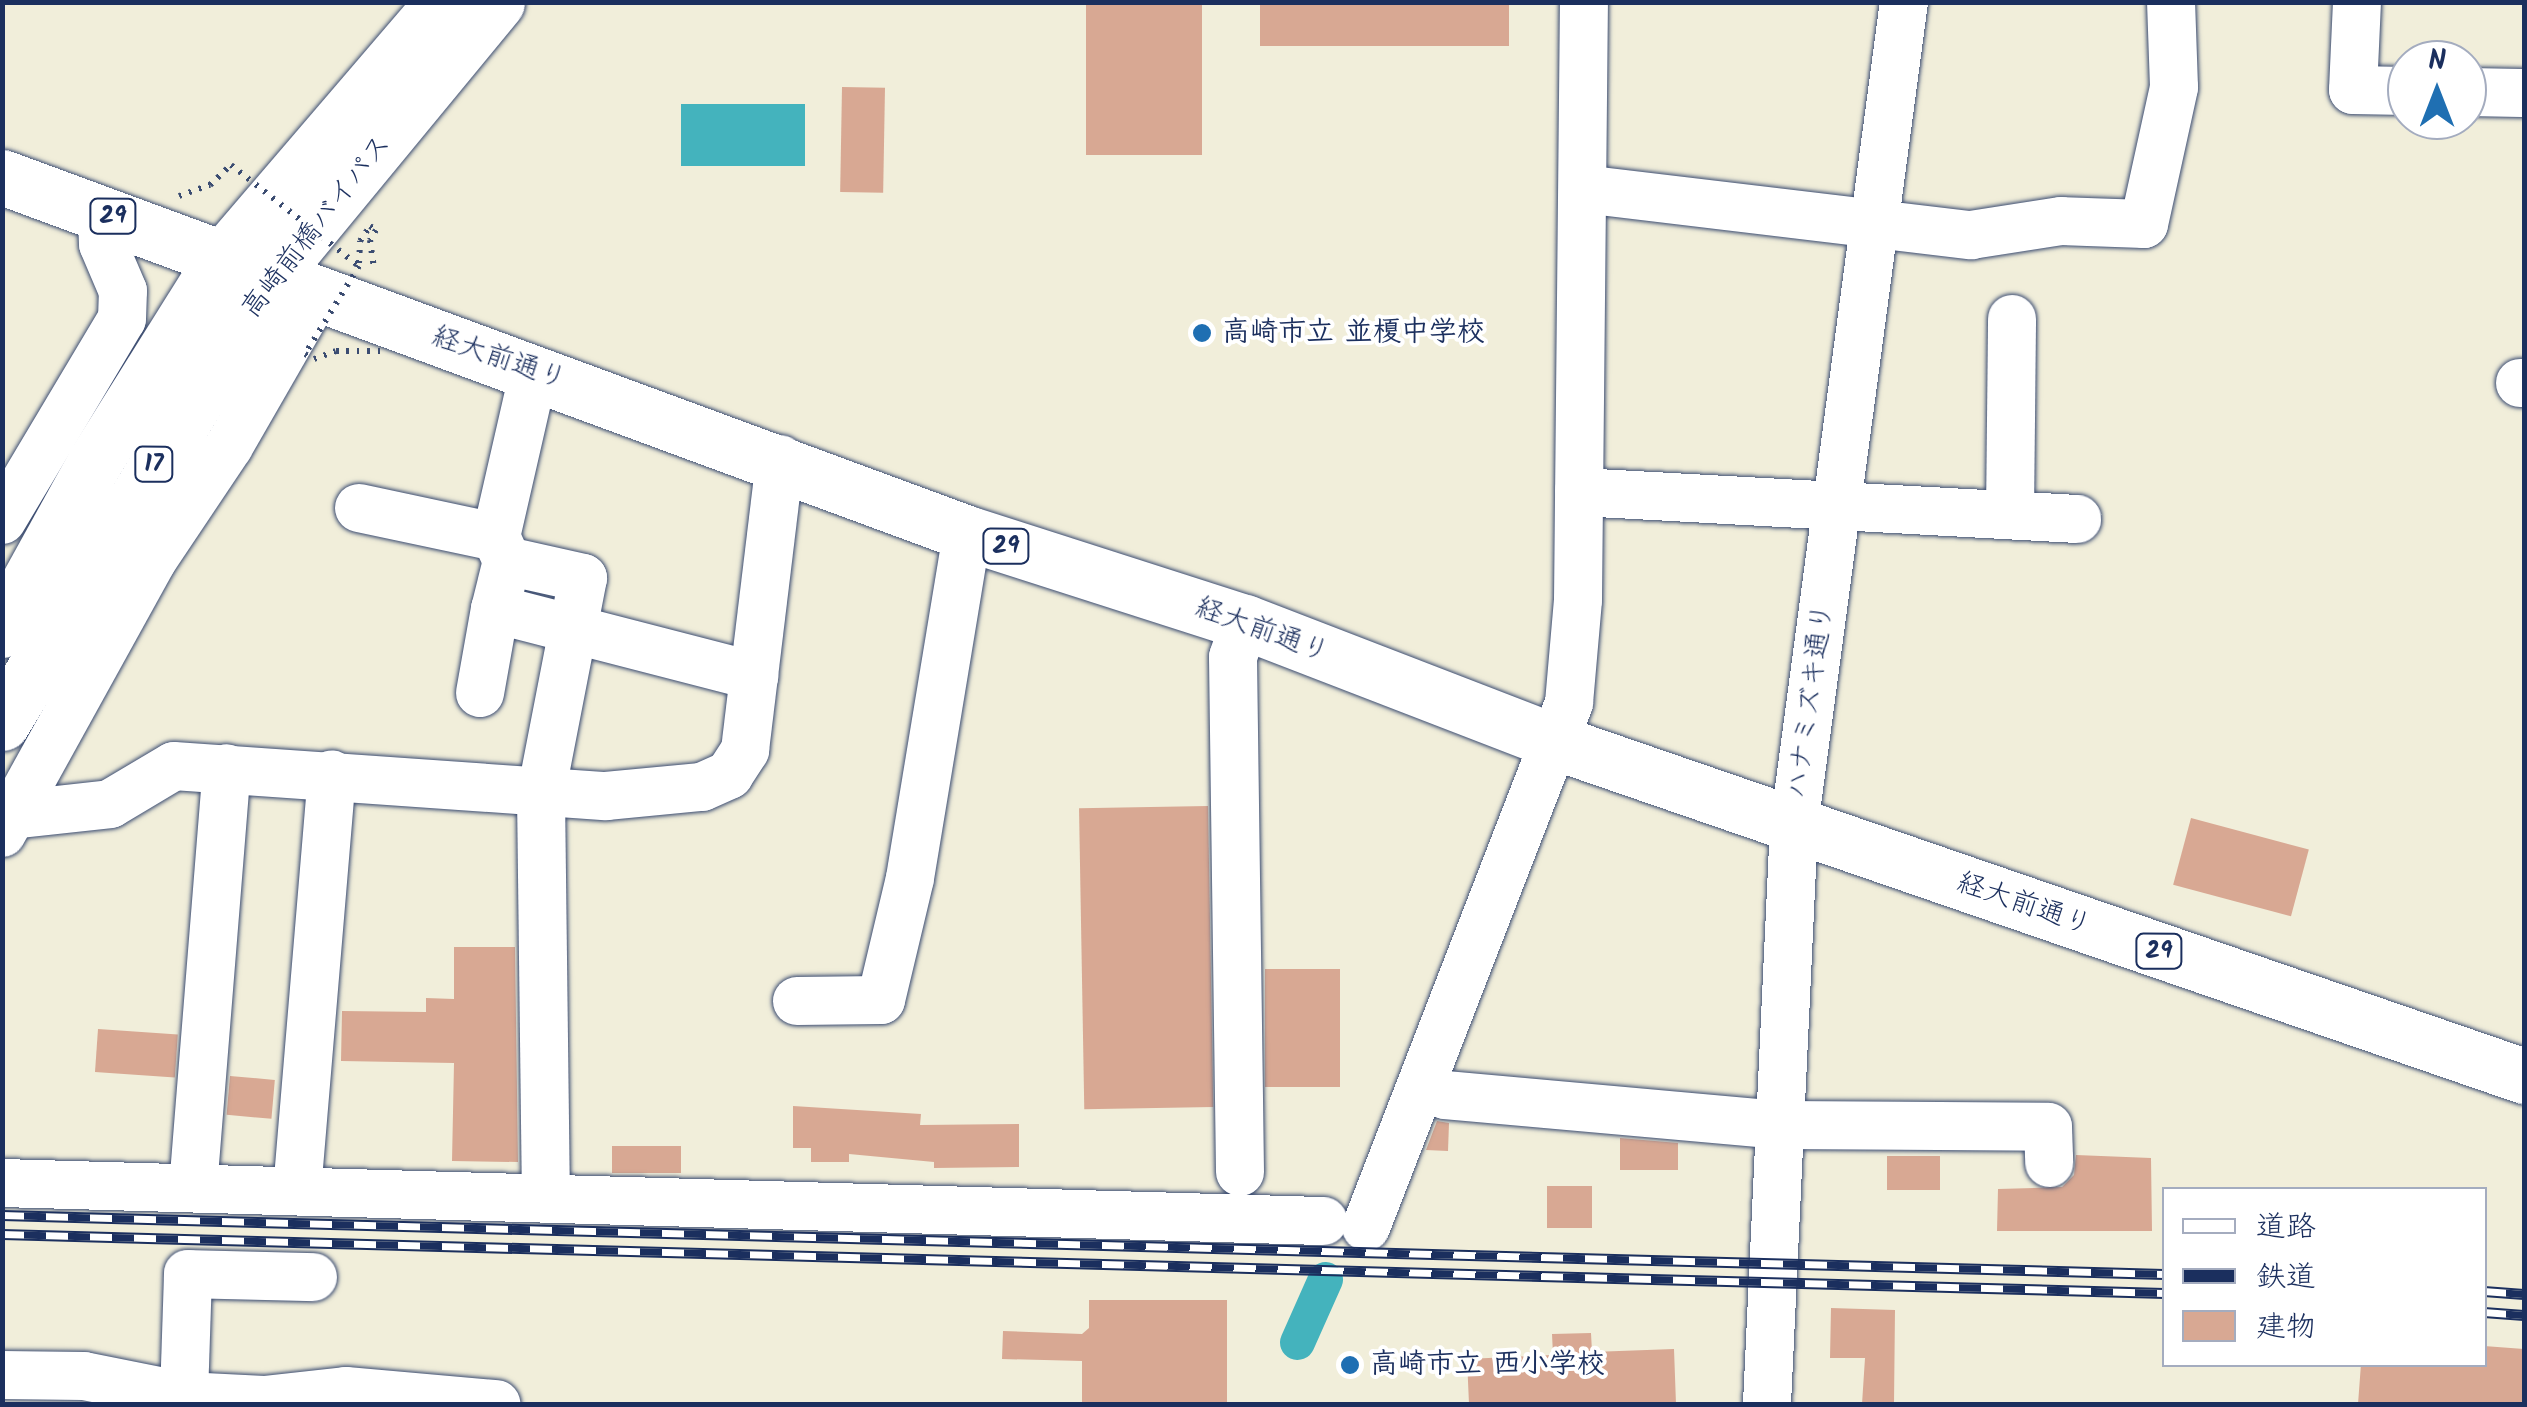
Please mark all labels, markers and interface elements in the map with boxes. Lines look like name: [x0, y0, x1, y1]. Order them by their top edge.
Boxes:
text: N: [2428, 39, 2446, 84]
north arrow: [2387, 40, 2487, 140]
street label: 高崎前橋バイパス: [235, 128, 399, 326]
road number: 29: [88, 196, 138, 236]
place label: 高崎市立 並榎中学校: [1222, 316, 1485, 350]
street label: 経大前通り: [427, 320, 571, 398]
marker: 高崎市立 並榎中学校: [1191, 322, 1213, 344]
road number: 17: [134, 444, 174, 484]
road number: 29: [981, 526, 1031, 566]
street label: 経大前通り: [1190, 591, 1334, 671]
street label: ハナミズキ通り: [1781, 602, 1841, 800]
street label: 経大前通り: [1952, 866, 2096, 944]
road number: 29: [2134, 931, 2184, 971]
legend: [2162, 1187, 2487, 1367]
text: 道路: [2256, 1204, 2316, 1252]
text: 鉄道: [2256, 1254, 2316, 1302]
text: 建物: [2256, 1304, 2316, 1352]
place label: 高崎市立 西小学校: [1370, 1348, 1605, 1382]
marker: 高崎市立 西小学校: [1339, 1354, 1361, 1376]

